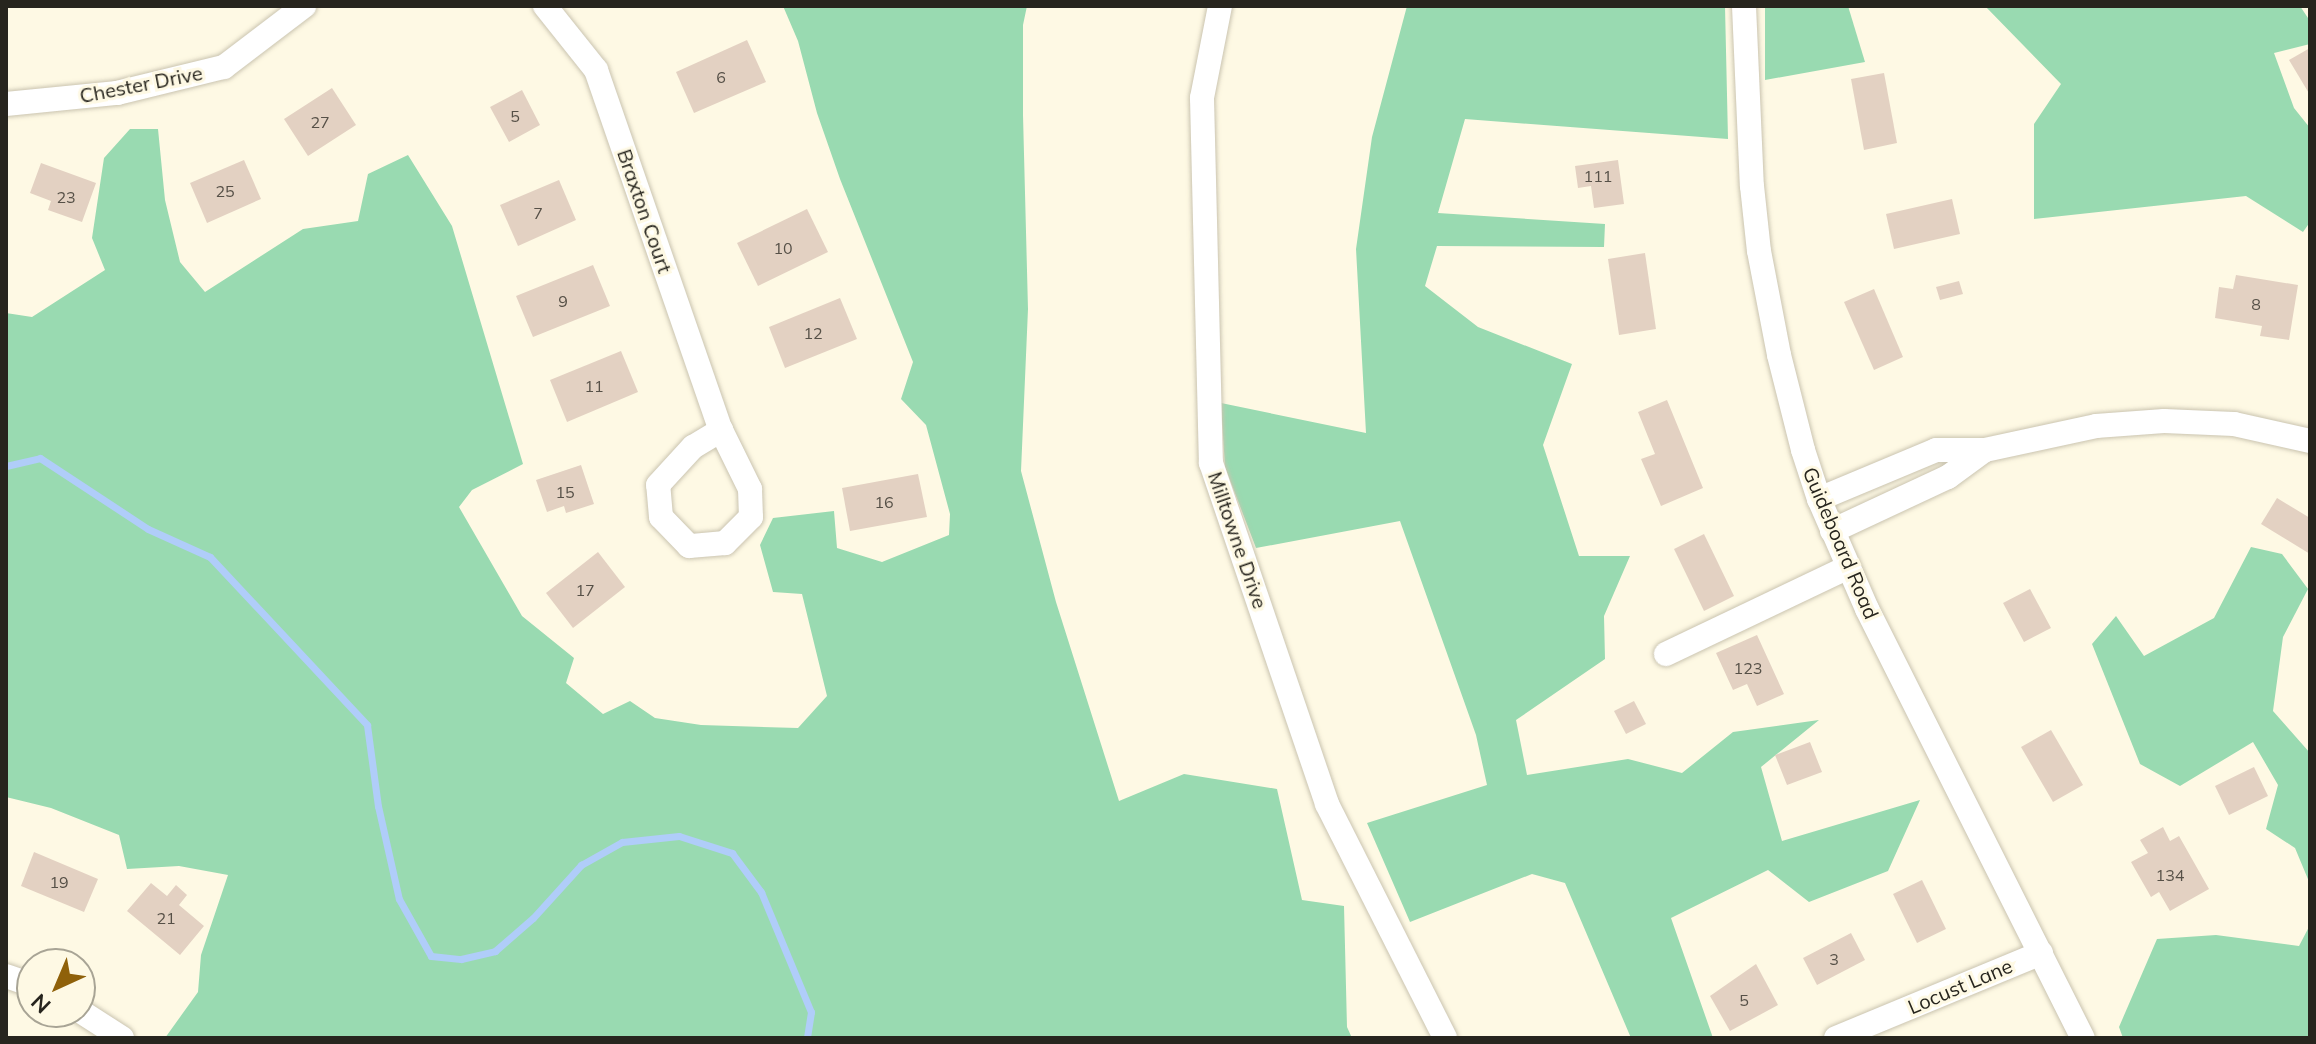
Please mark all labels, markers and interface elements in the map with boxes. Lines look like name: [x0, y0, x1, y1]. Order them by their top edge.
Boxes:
street label: Chester Drive: [78, 60, 204, 108]
house number: 6: [716, 67, 726, 87]
house number: 5: [510, 106, 520, 126]
house number: 27: [310, 112, 330, 132]
street label: Braxton Court: [613, 146, 677, 276]
house number: 111: [1584, 166, 1612, 186]
house number: 25: [215, 181, 235, 201]
house number: 23: [56, 187, 76, 207]
house number: 7: [533, 203, 543, 223]
house number: 10: [773, 238, 793, 258]
house number: 9: [558, 291, 568, 311]
house number: 8: [2251, 294, 2261, 314]
house number: 12: [803, 323, 823, 343]
house number: 11: [584, 376, 604, 396]
street label: Guideboard Road: [1798, 463, 1884, 623]
street label: Milltowne Drive: [1203, 468, 1273, 612]
house number: 15: [555, 482, 575, 502]
house number: 16: [874, 492, 894, 512]
house number: 17: [575, 580, 595, 600]
house number: 123: [1734, 658, 1762, 678]
house number: 134: [2156, 865, 2184, 885]
house number: 19: [49, 872, 69, 892]
house number: 21: [156, 908, 176, 928]
north arrow: [16, 948, 96, 1028]
house number: 3: [1829, 949, 1839, 969]
street label: Locust Lane: [1904, 953, 2016, 1019]
text: N: [25, 988, 56, 1020]
house number: 5: [1739, 990, 1749, 1010]

